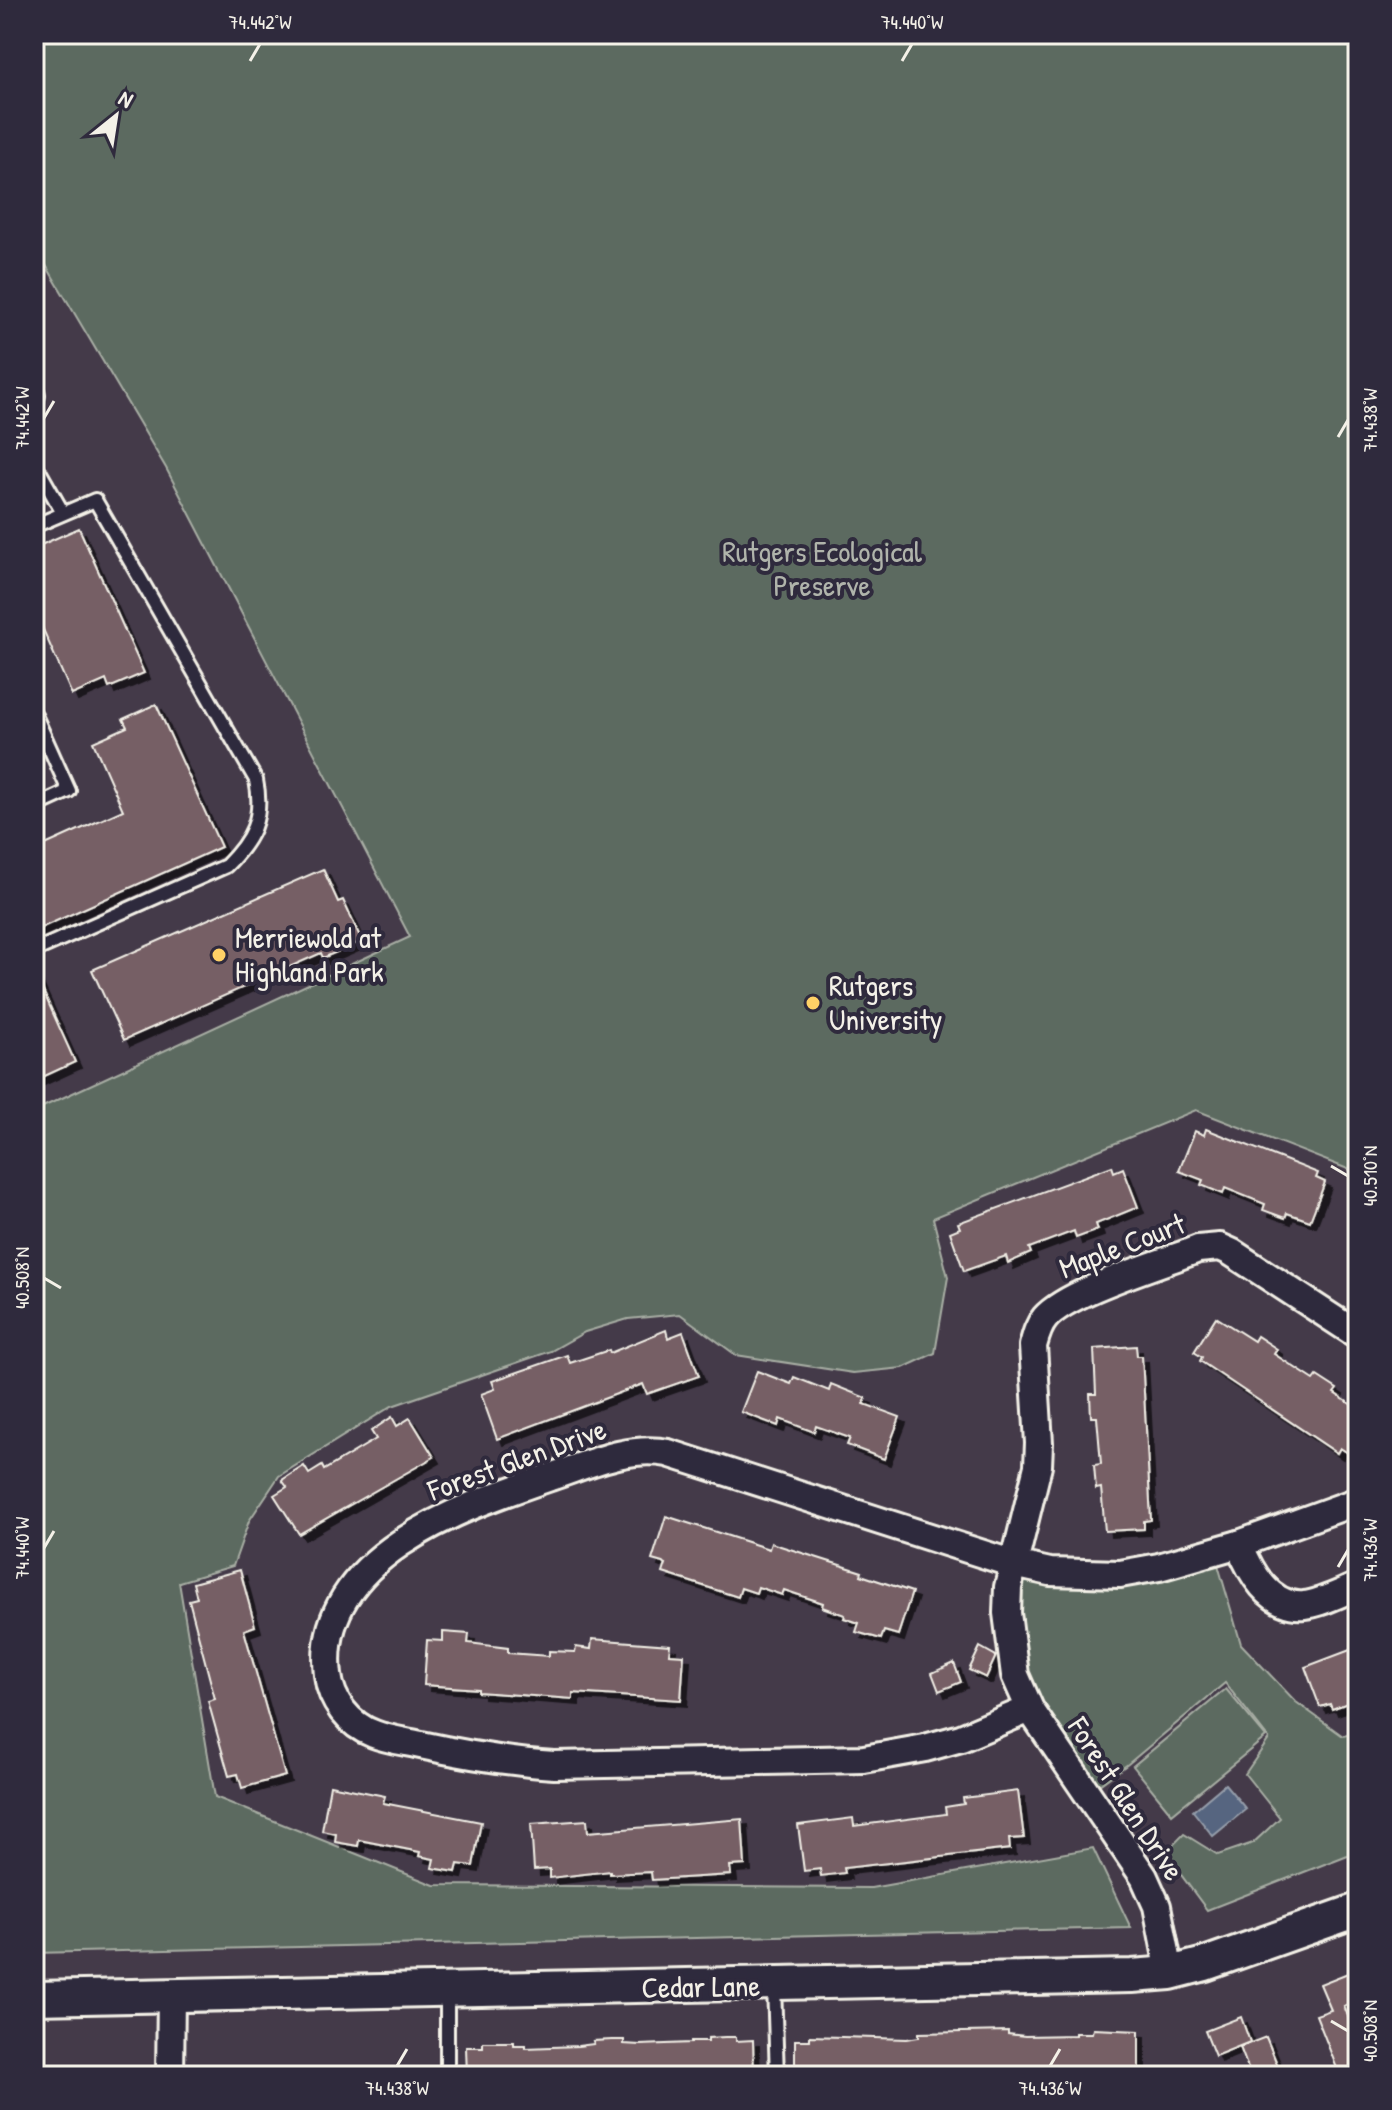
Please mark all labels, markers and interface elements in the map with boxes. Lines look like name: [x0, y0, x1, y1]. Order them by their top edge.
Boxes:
text: 74.442°W: [229, 8, 292, 35]
text: 74.440°W: [881, 8, 944, 35]
north arrow: [76, 76, 156, 156]
text: N: [113, 83, 139, 115]
text: 74.442°W: [8, 386, 35, 450]
text: 74.438°W: [1356, 387, 1383, 452]
park label: Rutgers Ecological Preserve: [722, 531, 922, 605]
place label: Merriewold at Highland Park: [235, 917, 384, 991]
marker: Merriewold at Highland Park: [210, 946, 228, 964]
place label: Rutgers University: [829, 965, 943, 1039]
marker: Rutgers University: [804, 994, 822, 1012]
text: 40.510°N: [1356, 1146, 1383, 1206]
street label: Maple Court: [1053, 1203, 1191, 1287]
text: 40.508°N: [8, 1247, 35, 1309]
street label: Forest Glen Drive: [421, 1408, 611, 1510]
text: 74.440°W: [8, 1516, 35, 1579]
text: 74.436°W: [1356, 1518, 1383, 1582]
street label: Forest Glen Drive: [1059, 1708, 1195, 1888]
street label: Cedar Lane: [641, 1965, 761, 2007]
text: 40.508°N: [1356, 2000, 1383, 2062]
text: 74.438°W: [365, 2074, 430, 2101]
text: 74.436°W: [1018, 2074, 1082, 2101]

